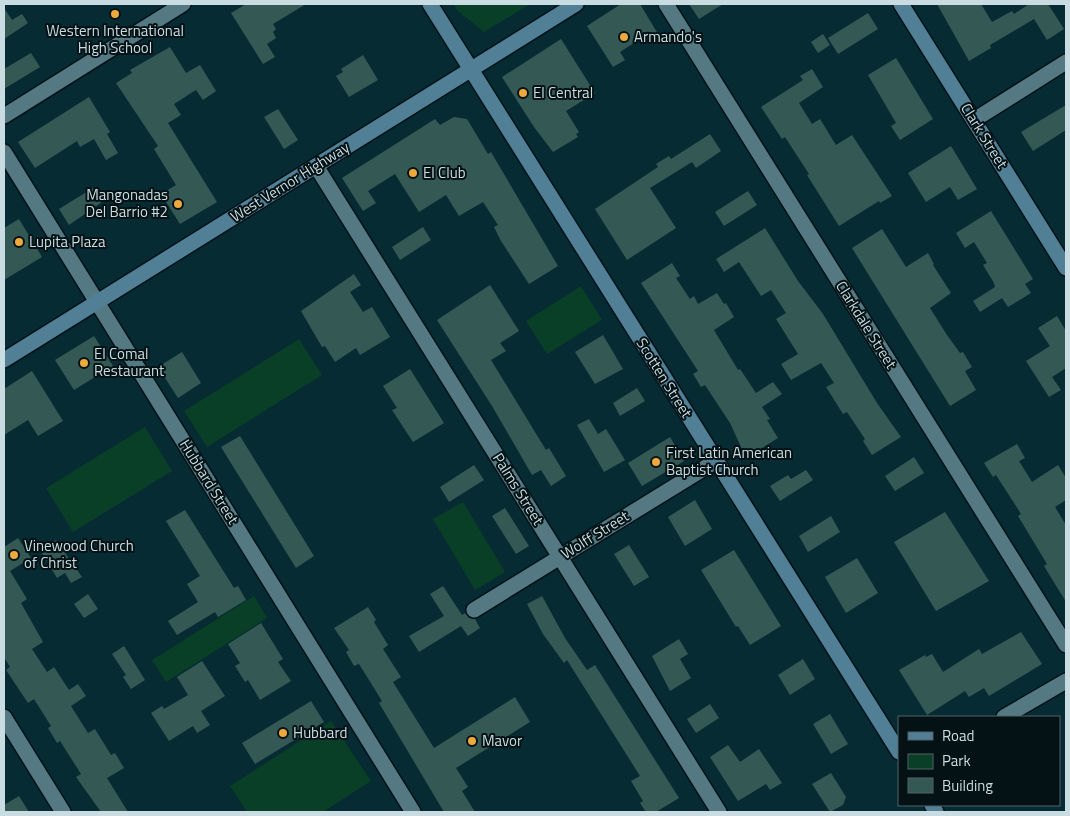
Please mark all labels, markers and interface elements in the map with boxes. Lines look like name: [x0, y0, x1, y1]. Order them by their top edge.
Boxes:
marker: Western International High School: [109, 8, 121, 20]
place label: Western International High School: [46, 19, 184, 59]
place label: Armando's: [634, 25, 702, 48]
marker: Armando's: [618, 31, 630, 43]
place label: El Central: [533, 81, 593, 104]
marker: El Central: [517, 87, 529, 99]
street label: Clark Street: [955, 98, 1014, 174]
street label: West Vernor Highway: [226, 136, 354, 228]
place label: El Club: [423, 161, 466, 184]
marker: El Club: [407, 167, 419, 179]
place label: Mangonadas Del Barrio #2: [86, 183, 168, 223]
marker: Mangonadas Del Barrio #2: [172, 198, 184, 210]
place label: Lupita Plaza: [29, 230, 106, 253]
marker: Lupita Plaza: [13, 236, 25, 248]
street label: Clarkdale Street: [830, 276, 903, 374]
street label: Scotten Street: [631, 333, 699, 423]
place label: El Comal Restaurant: [94, 342, 165, 382]
marker: El Comal Restaurant: [78, 357, 90, 369]
street label: Hubbard Street: [174, 435, 245, 529]
place label: First Latin American Baptist Church: [666, 441, 792, 481]
street label: Palms Street: [487, 448, 550, 530]
marker: First Latin American Baptist Church: [650, 456, 662, 468]
street label: Wolff Street: [556, 504, 634, 565]
place label: Vinewood Church of Christ: [24, 534, 134, 574]
marker: Vinewood Church of Christ: [8, 549, 20, 561]
legend: [898, 716, 1060, 806]
place label: Hubbard: [293, 721, 347, 744]
text: Road: [942, 724, 974, 747]
marker: Hubbard: [277, 727, 289, 739]
place label: Mavor: [482, 729, 522, 752]
marker: Mavor: [466, 735, 478, 747]
text: Park: [942, 749, 971, 772]
text: Building: [942, 774, 993, 797]

